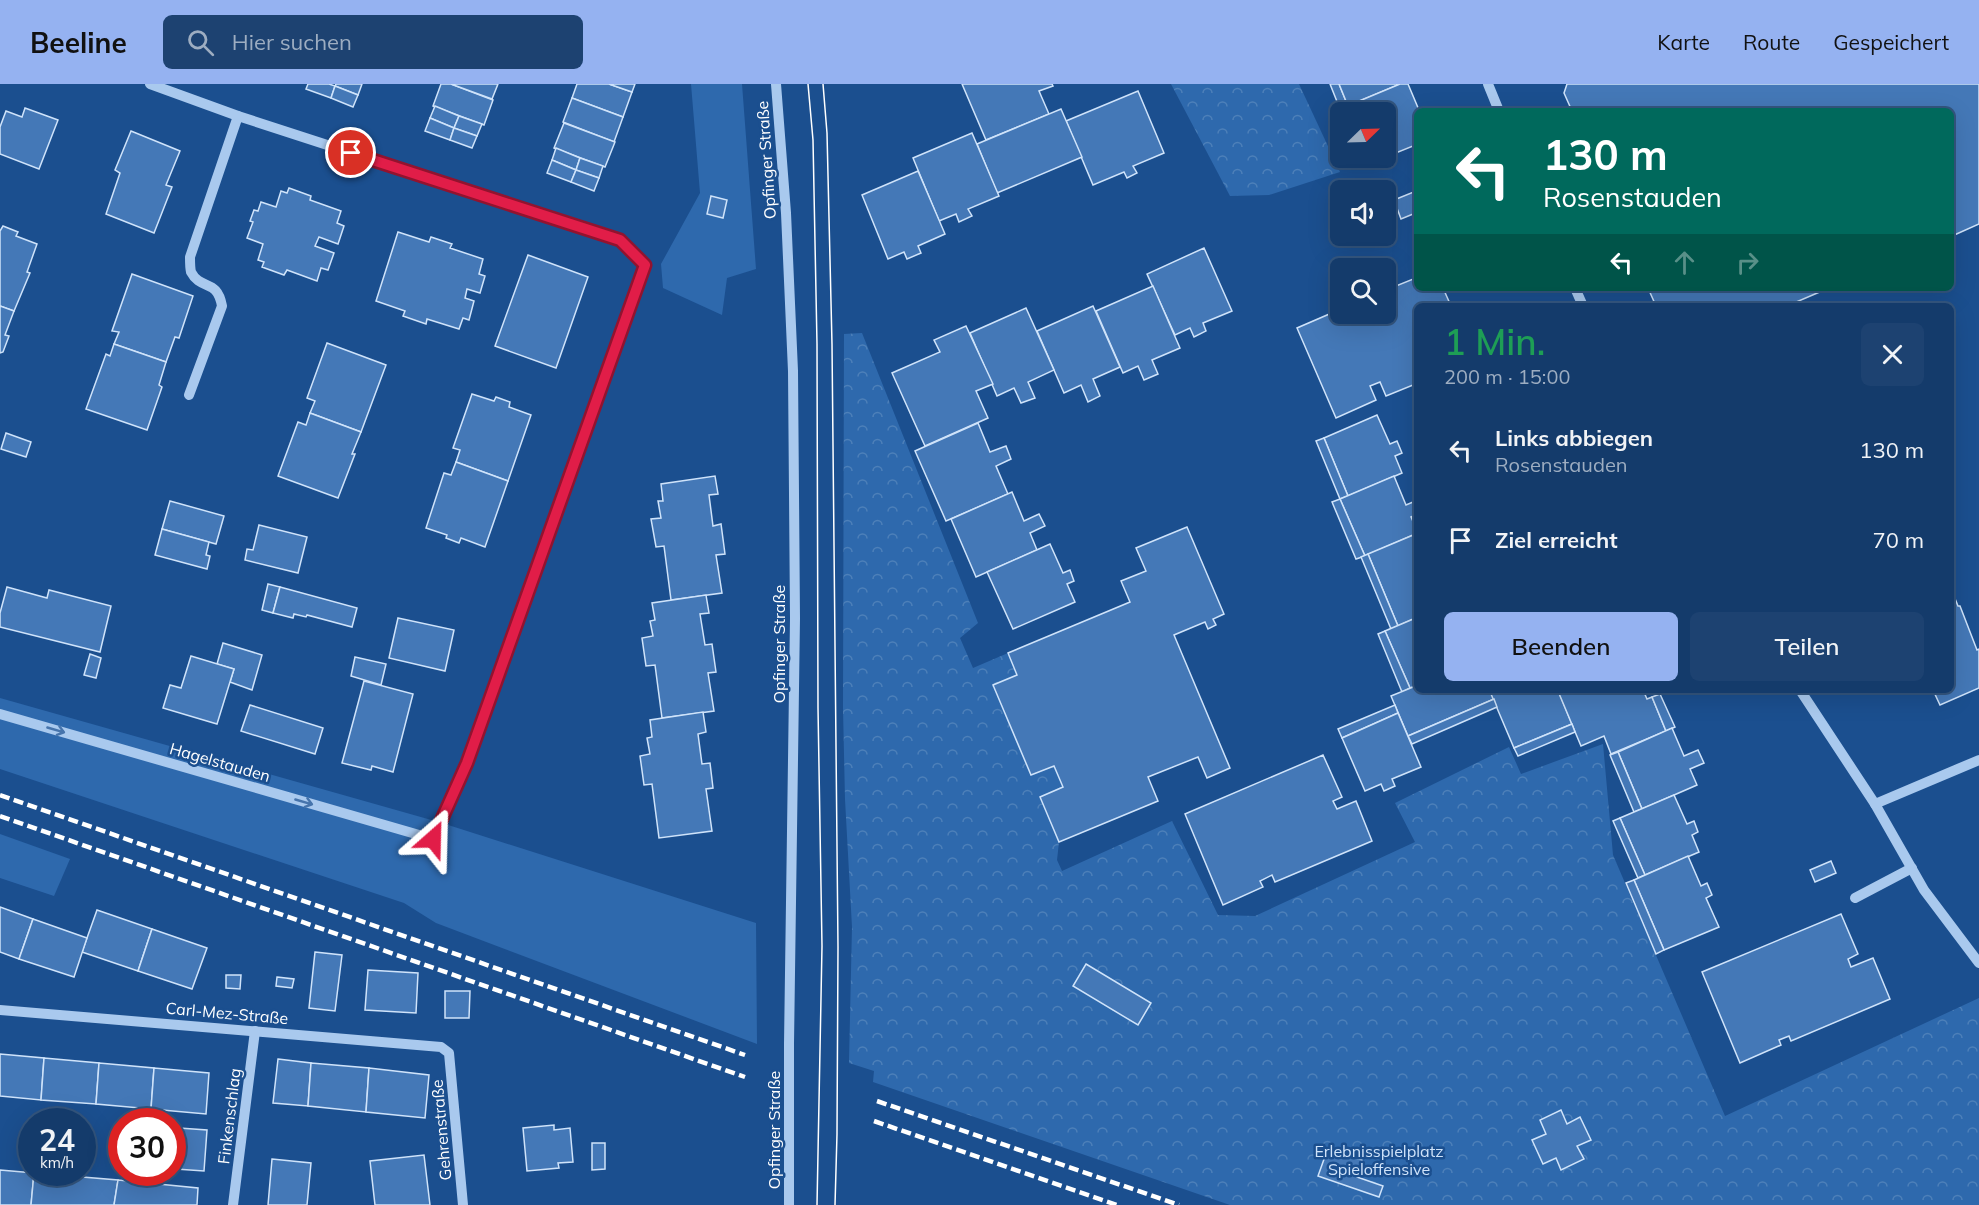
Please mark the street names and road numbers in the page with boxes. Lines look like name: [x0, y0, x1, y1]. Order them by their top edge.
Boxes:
street label: Opfinger Straße: [752, 100, 780, 220]
street label: Opfinger Straße: [769, 585, 789, 703]
street label: Hagelstauden: [167, 738, 273, 786]
street label: Carl-Mez-Straße: [165, 998, 289, 1028]
street label: Finkenschlag: [213, 1067, 245, 1165]
street label: Opfinger Straße: [764, 1071, 784, 1189]
street label: Gehrenstraße: [427, 1079, 455, 1181]

